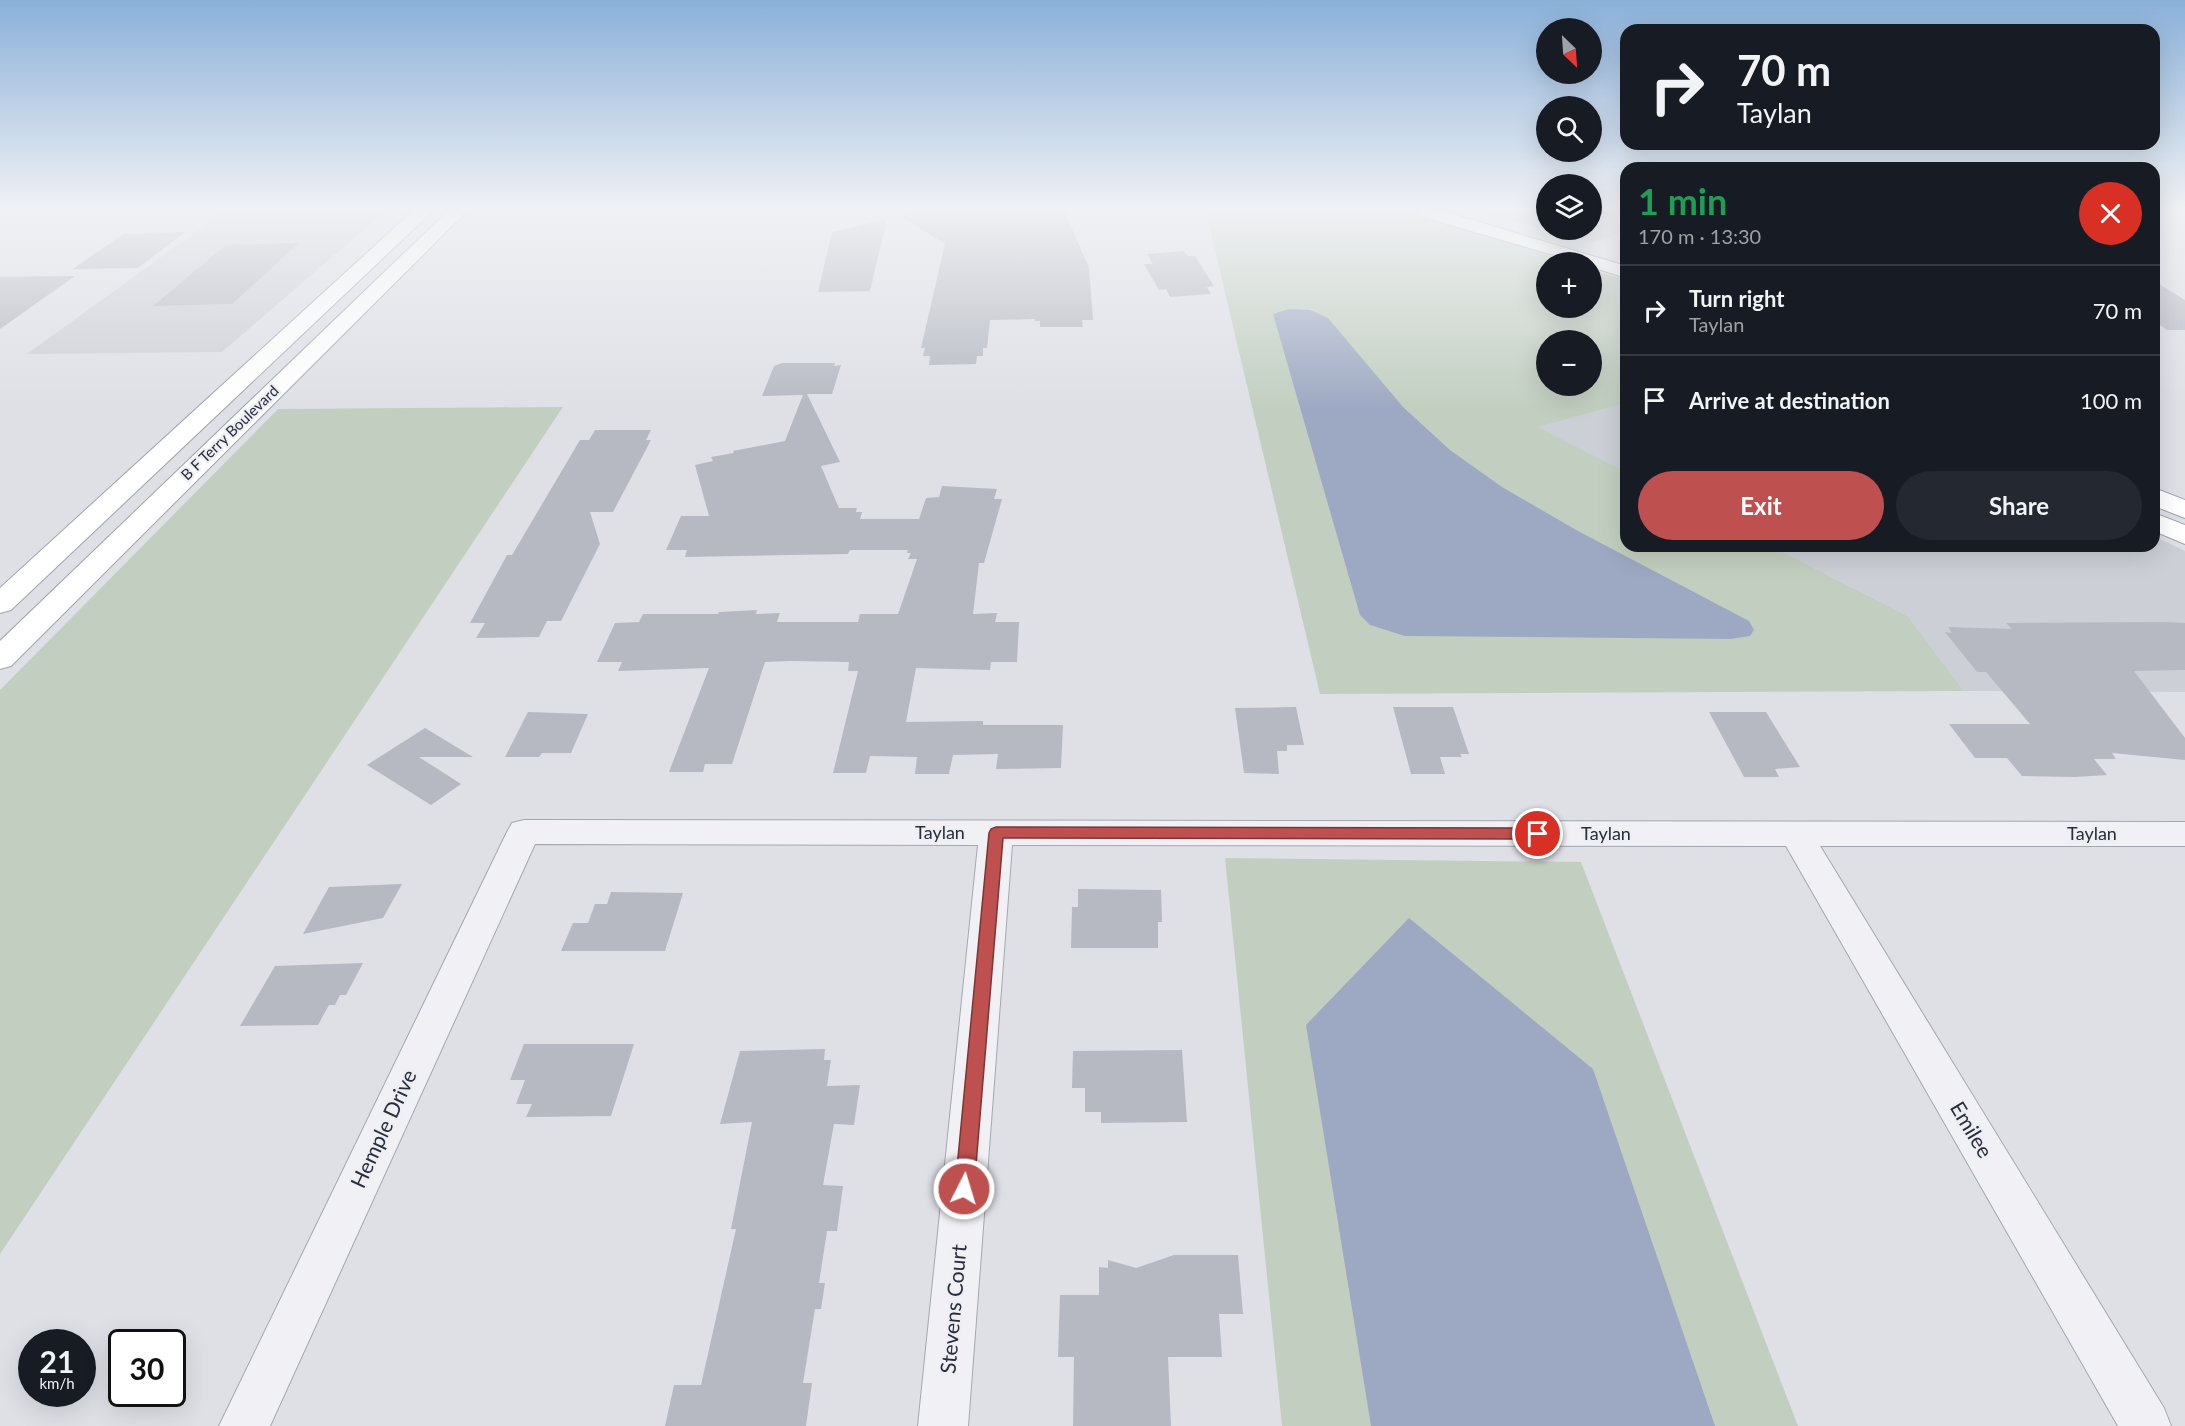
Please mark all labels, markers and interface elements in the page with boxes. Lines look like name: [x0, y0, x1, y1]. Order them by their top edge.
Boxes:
north arrow: [1536, 18, 1602, 84]
map controls: [1536, 18, 1602, 396]
text: 70 m: [1737, 45, 1831, 95]
icon: right: [1638, 48, 1716, 126]
button: search: [1536, 96, 1602, 162]
text: Taylan: [1737, 96, 1812, 129]
button: layers: [1536, 174, 1602, 240]
text: 1 min: [1638, 179, 1727, 223]
button: close: [2079, 182, 2142, 245]
text: 170 m · 13:30: [1638, 224, 1761, 248]
button: +: [1536, 252, 1602, 318]
text: Turn right: [1689, 285, 1784, 312]
icon: right: [1638, 294, 1671, 327]
text: 70 m: [2093, 297, 2142, 324]
text: Taylan: [1689, 312, 1744, 336]
button: −: [1536, 330, 1602, 396]
street label: B F Terry Boulevard: [177, 381, 282, 483]
icon: arrive: [1638, 384, 1671, 417]
text: Arrive at destination: [1689, 387, 1890, 414]
text: 100 m: [2080, 387, 2142, 414]
button: Exit: [1638, 471, 1884, 540]
button: Share: [1896, 471, 2142, 540]
pin: [1512, 808, 1563, 859]
icon: arrive: [1521, 817, 1554, 850]
street label: Taylan: [915, 821, 965, 843]
street label: Taylan: [1581, 822, 1631, 844]
street label: Taylan: [2067, 822, 2117, 844]
street label: Hemple Drive: [344, 1065, 421, 1191]
street label: Emilee: [1946, 1097, 1999, 1162]
position arrow: [932, 1157, 996, 1221]
street label: Stevens Court: [934, 1243, 971, 1375]
speed limit sign: 30: [108, 1329, 186, 1407]
text: 21: [40, 1343, 74, 1379]
text: km/h: [39, 1374, 75, 1392]

